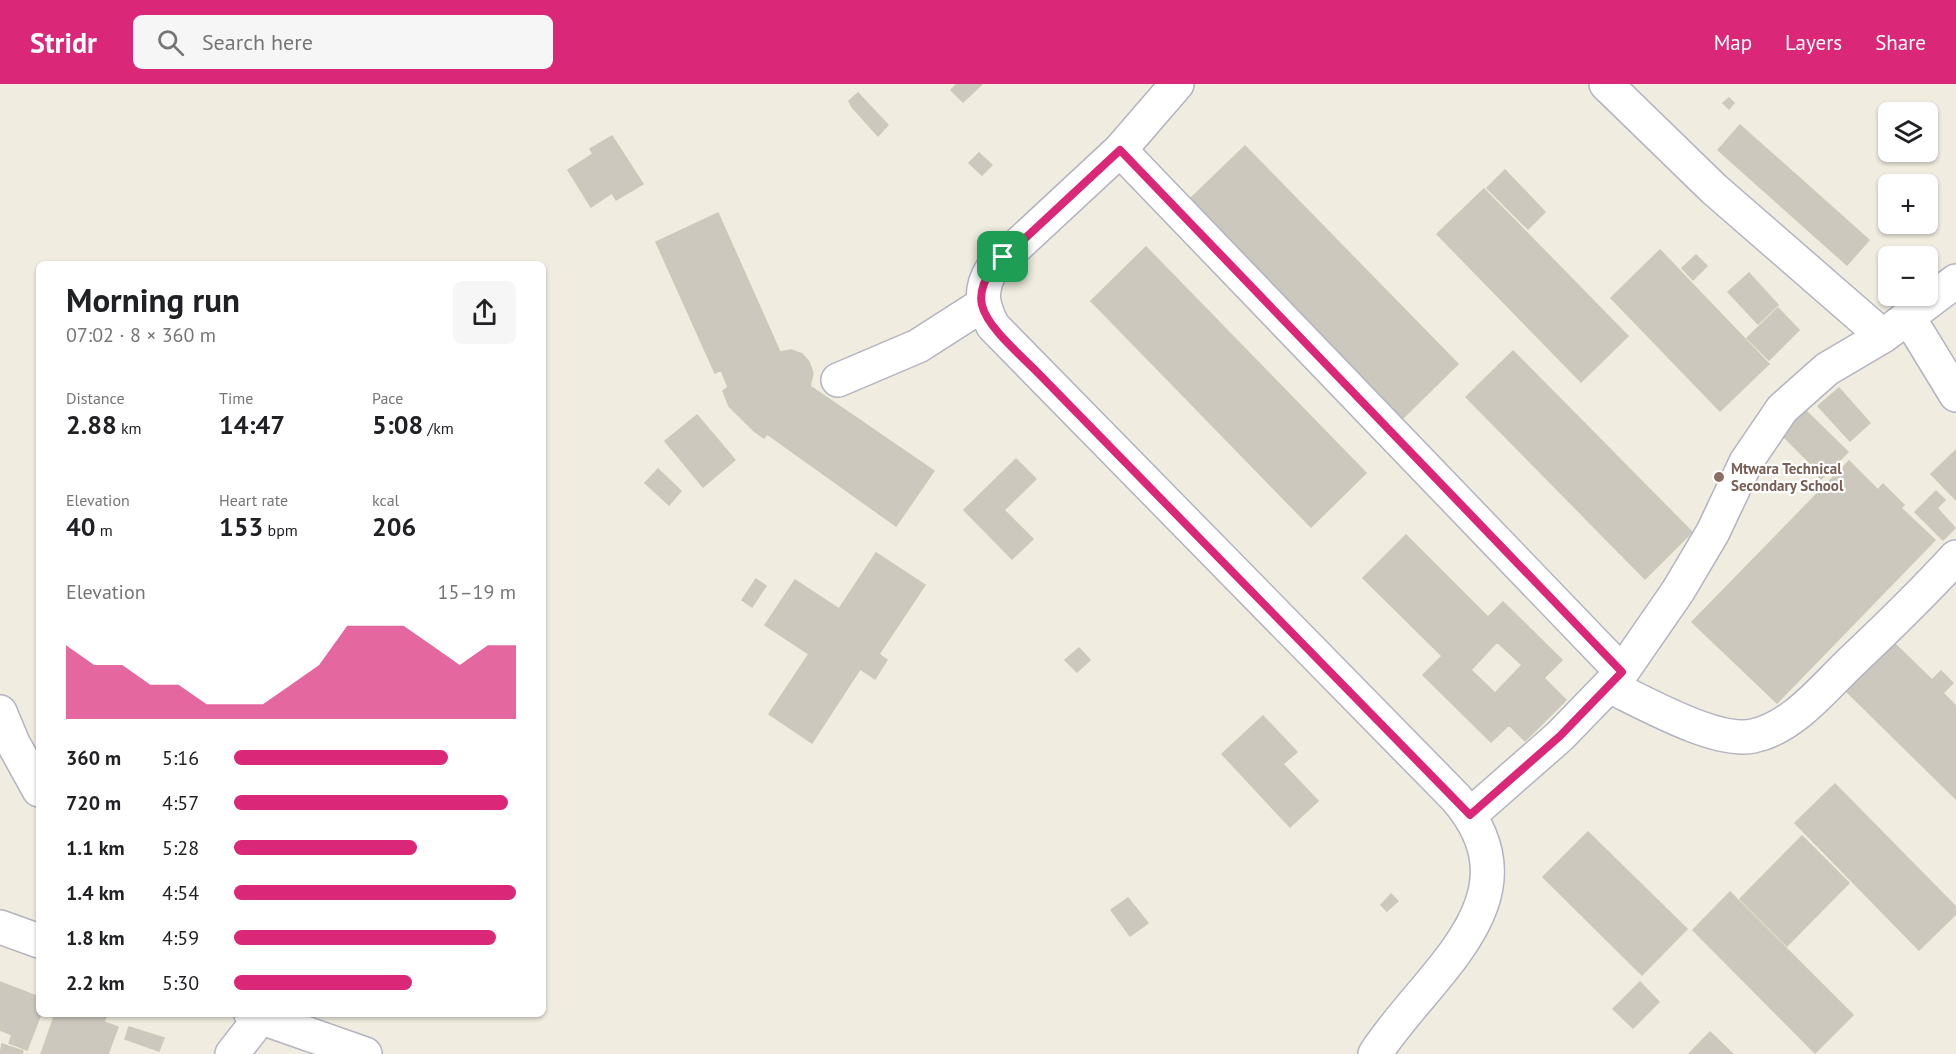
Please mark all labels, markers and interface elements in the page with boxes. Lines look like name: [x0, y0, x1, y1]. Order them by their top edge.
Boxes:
search box: [133, 15, 553, 69]
text: Stridr: [30, 24, 97, 61]
icon: search: [154, 26, 187, 59]
text: Search here: [202, 28, 313, 56]
text: Map: [1714, 29, 1752, 56]
text: Layers: [1785, 29, 1842, 56]
text: Share: [1875, 29, 1926, 56]
map controls: [1878, 102, 1938, 306]
button: layers: [1878, 102, 1938, 162]
button: +: [1878, 174, 1938, 234]
pin: [977, 231, 1028, 282]
icon: arrive: [986, 240, 1019, 273]
button: −: [1878, 246, 1938, 306]
text: Morning run: [66, 278, 240, 321]
button: share: [453, 281, 516, 344]
text: 07:02 · 8 × 360 m: [66, 322, 216, 348]
text: Distance: [66, 388, 125, 408]
text: Time: [219, 388, 253, 408]
text: Pace: [372, 388, 403, 408]
text: 2.88: [66, 408, 117, 441]
text: 14:47: [219, 408, 285, 441]
text: 5:08: [372, 408, 423, 441]
text: km: [117, 418, 142, 438]
text: /km: [423, 418, 454, 438]
place label: Mtwara Technical Secondary School: [1731, 459, 1844, 495]
marker: Mtwara Technical Secondary School: [1712, 470, 1726, 484]
text: Elevation: [66, 490, 130, 510]
text: Heart rate: [219, 490, 288, 510]
text: kcal: [372, 490, 399, 510]
text: 40: [66, 510, 95, 543]
text: 153: [219, 510, 263, 543]
text: 206: [372, 510, 416, 543]
text: m: [95, 520, 113, 540]
text: bpm: [263, 520, 298, 540]
text: Elevation: [66, 579, 146, 605]
text: 15–19 m: [438, 579, 516, 605]
text: 360 m: [66, 745, 121, 771]
text: 5:16: [162, 745, 199, 771]
text: 720 m: [66, 790, 121, 816]
text: 4:57: [162, 790, 199, 816]
text: 1.1 km: [66, 835, 125, 861]
text: 5:28: [162, 835, 199, 861]
text: 1.4 km: [66, 880, 125, 906]
text: 4:54: [162, 880, 199, 906]
text: 1.8 km: [66, 925, 125, 951]
text: 4:59: [162, 925, 199, 951]
text: 2.2 km: [66, 970, 125, 996]
text: 5:30: [162, 970, 199, 996]

